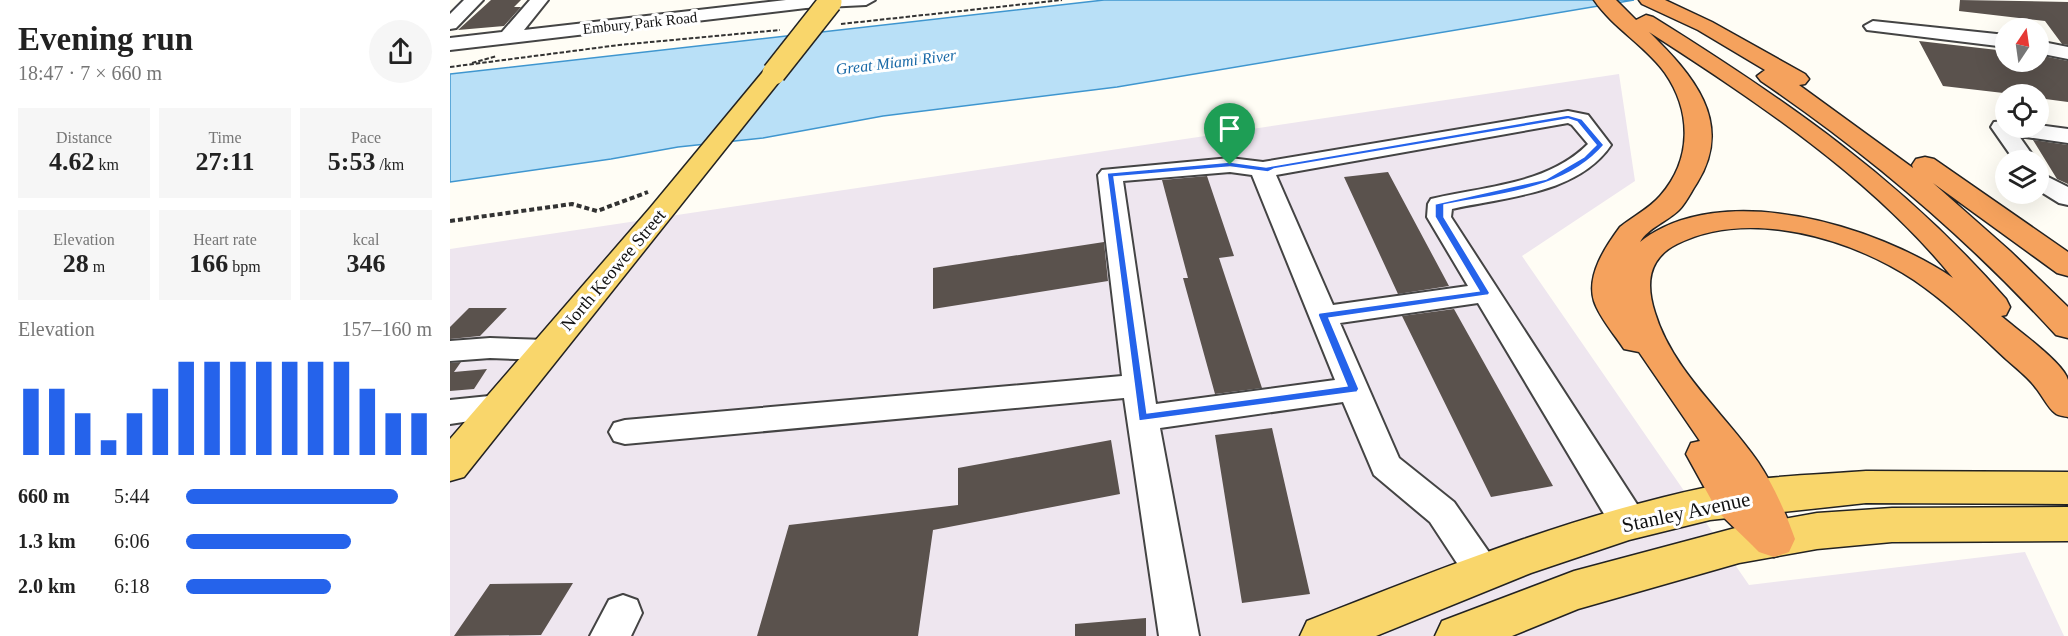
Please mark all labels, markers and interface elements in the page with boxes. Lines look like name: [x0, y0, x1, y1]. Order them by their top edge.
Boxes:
street label: Embury Park Road: [582, 9, 699, 37]
north arrow: [1995, 18, 2049, 72]
map controls: [1995, 18, 2049, 204]
button: share: [369, 20, 432, 83]
text: Evening run: [18, 21, 193, 57]
water label: Great Miami River: [835, 46, 958, 78]
text: 18:47 · 7 × 660 m: [18, 62, 162, 84]
button: locate: [1995, 84, 2049, 138]
pin: [1204, 103, 1255, 165]
icon: arrive: [1213, 112, 1246, 145]
text: Distance: [56, 129, 112, 146]
text: Time: [208, 129, 242, 146]
text: Pace: [351, 129, 381, 146]
text: 4.62: [49, 147, 95, 176]
text: 27:11: [195, 147, 255, 176]
text: 5:53: [328, 147, 375, 176]
button: layers: [1995, 150, 2049, 204]
text: km: [95, 156, 119, 173]
text: /km: [375, 156, 404, 173]
street label: North Keowee Street: [557, 205, 669, 335]
text: Elevation: [53, 231, 115, 248]
text: Heart rate: [193, 231, 257, 248]
text: kcal: [353, 231, 379, 248]
text: 28: [63, 249, 89, 278]
text: 166: [189, 249, 228, 278]
text: 346: [347, 249, 386, 278]
text: m: [89, 258, 105, 275]
text: bpm: [228, 258, 261, 275]
text: Elevation: [18, 318, 95, 340]
text: 157–160 m: [341, 318, 432, 340]
text: 660 m: [18, 485, 70, 507]
text: 5:44: [114, 485, 150, 507]
street label: Stanley Avenue: [1620, 487, 1752, 537]
text: 1.3 km: [18, 530, 76, 552]
text: 6:06: [114, 530, 150, 552]
text: 2.0 km: [18, 575, 76, 597]
text: 6:18: [114, 575, 150, 597]

